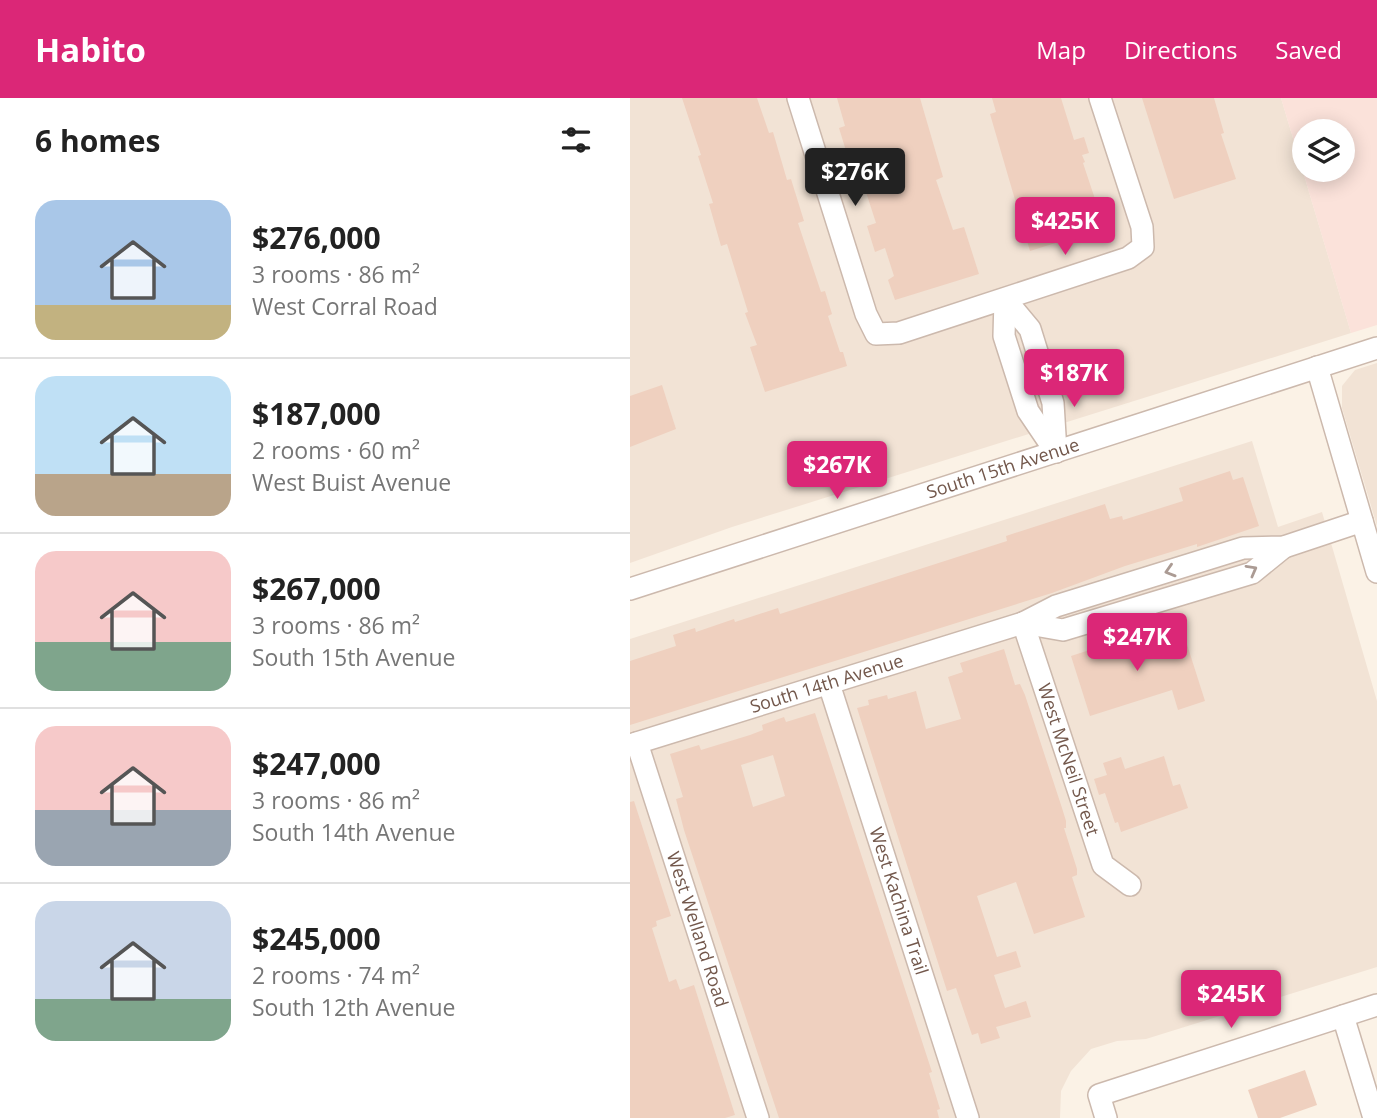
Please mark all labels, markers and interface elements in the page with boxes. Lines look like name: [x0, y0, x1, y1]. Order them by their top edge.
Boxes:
text: Habito: [35, 27, 146, 72]
text: Map: [1036, 33, 1086, 66]
text: Directions: [1124, 33, 1237, 66]
text: Saved: [1275, 33, 1342, 66]
map controls: [1292, 119, 1355, 182]
button: layers: [1292, 119, 1355, 182]
text: 6 homes: [35, 120, 160, 161]
icon: filters: [557, 121, 595, 159]
pin: $276K: [806, 148, 904, 208]
text: $276K: [821, 155, 889, 187]
pin: $425K: [1016, 198, 1114, 257]
text: $425K: [1031, 204, 1099, 236]
text: $276,000: [252, 217, 381, 258]
icon: home: [91, 228, 175, 312]
text: 3 rooms · 86 m²: [252, 258, 420, 290]
text: West Corral Road: [252, 290, 438, 322]
pin: $187K: [1025, 350, 1123, 409]
text: $187K: [1040, 356, 1108, 388]
text: $187,000: [252, 393, 381, 434]
icon: home: [91, 404, 175, 488]
street label: South 15th Avenue: [923, 432, 1082, 504]
text: 2 rooms · 60 m²: [252, 434, 420, 466]
pin: $267K: [788, 442, 886, 501]
text: $267K: [803, 448, 871, 480]
text: West Buist Avenue: [252, 466, 451, 498]
one-way arrow: [1164, 563, 1176, 578]
one-way arrow: [1245, 564, 1258, 578]
text: $267,000: [252, 568, 381, 609]
icon: home: [91, 579, 175, 663]
text: 3 rooms · 86 m²: [252, 609, 420, 641]
pin: $247K: [1088, 614, 1186, 673]
text: $247K: [1103, 620, 1171, 652]
text: South 15th Avenue: [252, 641, 456, 673]
street label: South 14th Avenue: [747, 648, 906, 718]
street label: West McNeil Street: [1033, 680, 1105, 839]
text: $247,000: [252, 743, 381, 784]
icon: home: [91, 754, 175, 838]
text: 3 rooms · 86 m²: [252, 784, 420, 816]
text: South 14th Avenue: [252, 816, 456, 848]
street label: West Kachina Trail: [865, 824, 934, 978]
street label: West Welland Road: [662, 848, 734, 1010]
text: $245,000: [252, 918, 381, 959]
icon: home: [91, 929, 175, 1013]
text: 2 rooms · 74 m²: [252, 959, 420, 991]
pin: $245K: [1182, 970, 1280, 1030]
text: $245K: [1197, 977, 1265, 1009]
text: South 12th Avenue: [252, 991, 456, 1023]

